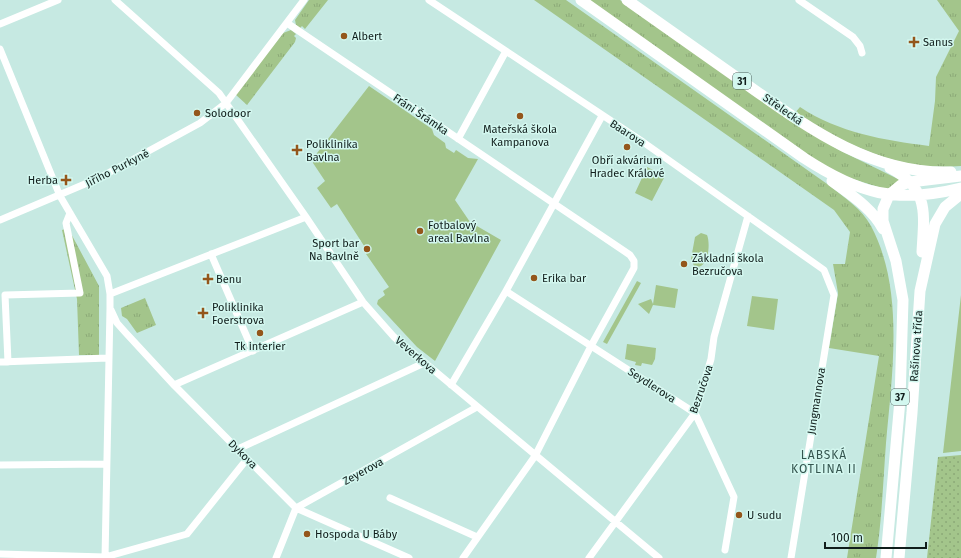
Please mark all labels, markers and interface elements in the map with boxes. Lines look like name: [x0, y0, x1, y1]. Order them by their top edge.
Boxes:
place label: Albert: [352, 30, 382, 43]
marker: Albert: [339, 31, 349, 41]
marker: Sanus: [908, 36, 920, 48]
place label: Sanus: [923, 36, 953, 49]
road number: 31: [733, 73, 751, 89]
street label: Fráni Šrámka: [391, 90, 451, 138]
street label: Střelecká: [760, 91, 805, 128]
place label: Solodoor: [205, 107, 251, 120]
marker: Solodoor: [192, 108, 202, 118]
marker: Mateřská škola Kampanova: [515, 111, 525, 121]
street label: Baarova: [607, 117, 648, 150]
place label: Mateřská škola Kampanova: [483, 123, 557, 149]
place label: Poliklinika Bavlna: [306, 138, 358, 164]
marker: Obří akvárium Hradec Králové: [622, 142, 632, 152]
marker: Poliklinika Bavlna: [291, 144, 303, 156]
street label: Jiřího Purkyně: [83, 147, 151, 190]
place label: Obří akvárium Hradec Králové: [589, 154, 665, 180]
place label: Herba: [28, 174, 58, 187]
marker: Herba: [61, 175, 71, 185]
place label: Fotbalový areal Bavlna: [428, 219, 489, 245]
marker: Fotbalový areal Bavlna: [415, 226, 425, 236]
place label: Sport bar Na Bavlně: [309, 237, 360, 263]
marker: Sport bar Na Bavlně: [362, 244, 372, 254]
place label: Základní škola Bezručova: [692, 252, 764, 278]
marker: Základní škola Bezručova: [679, 259, 689, 269]
place label: Erika bar: [542, 272, 587, 285]
place label: Benu: [216, 273, 242, 286]
marker: Erika bar: [529, 273, 539, 283]
marker: Benu: [203, 274, 213, 284]
place label: Poliklinika Foerstrova: [212, 301, 264, 327]
marker: Poliklinika Foerstrova: [197, 307, 209, 319]
street label: Rašínova třída: [908, 310, 925, 382]
marker: Tk interier: [255, 328, 265, 338]
street label: Veverkova: [392, 334, 439, 377]
place label: Tk interier: [234, 340, 286, 353]
street label: Bezručova: [687, 363, 716, 415]
street label: Seydlerova: [625, 365, 678, 406]
street label: Jungmannova: [805, 367, 828, 436]
road number: 37: [891, 389, 909, 405]
street label: Dykova: [225, 437, 260, 472]
district label: LABSKÁ KOTLINA II: [791, 447, 857, 476]
street label: Zeyerova: [341, 455, 386, 488]
place label: U sudu: [747, 509, 782, 522]
marker: U sudu: [734, 510, 744, 520]
scale bar: [825, 524, 926, 550]
place label: Hospoda U Báby: [315, 528, 398, 541]
marker: Hospoda U Báby: [302, 529, 312, 539]
text: 100 m: [831, 531, 863, 545]

